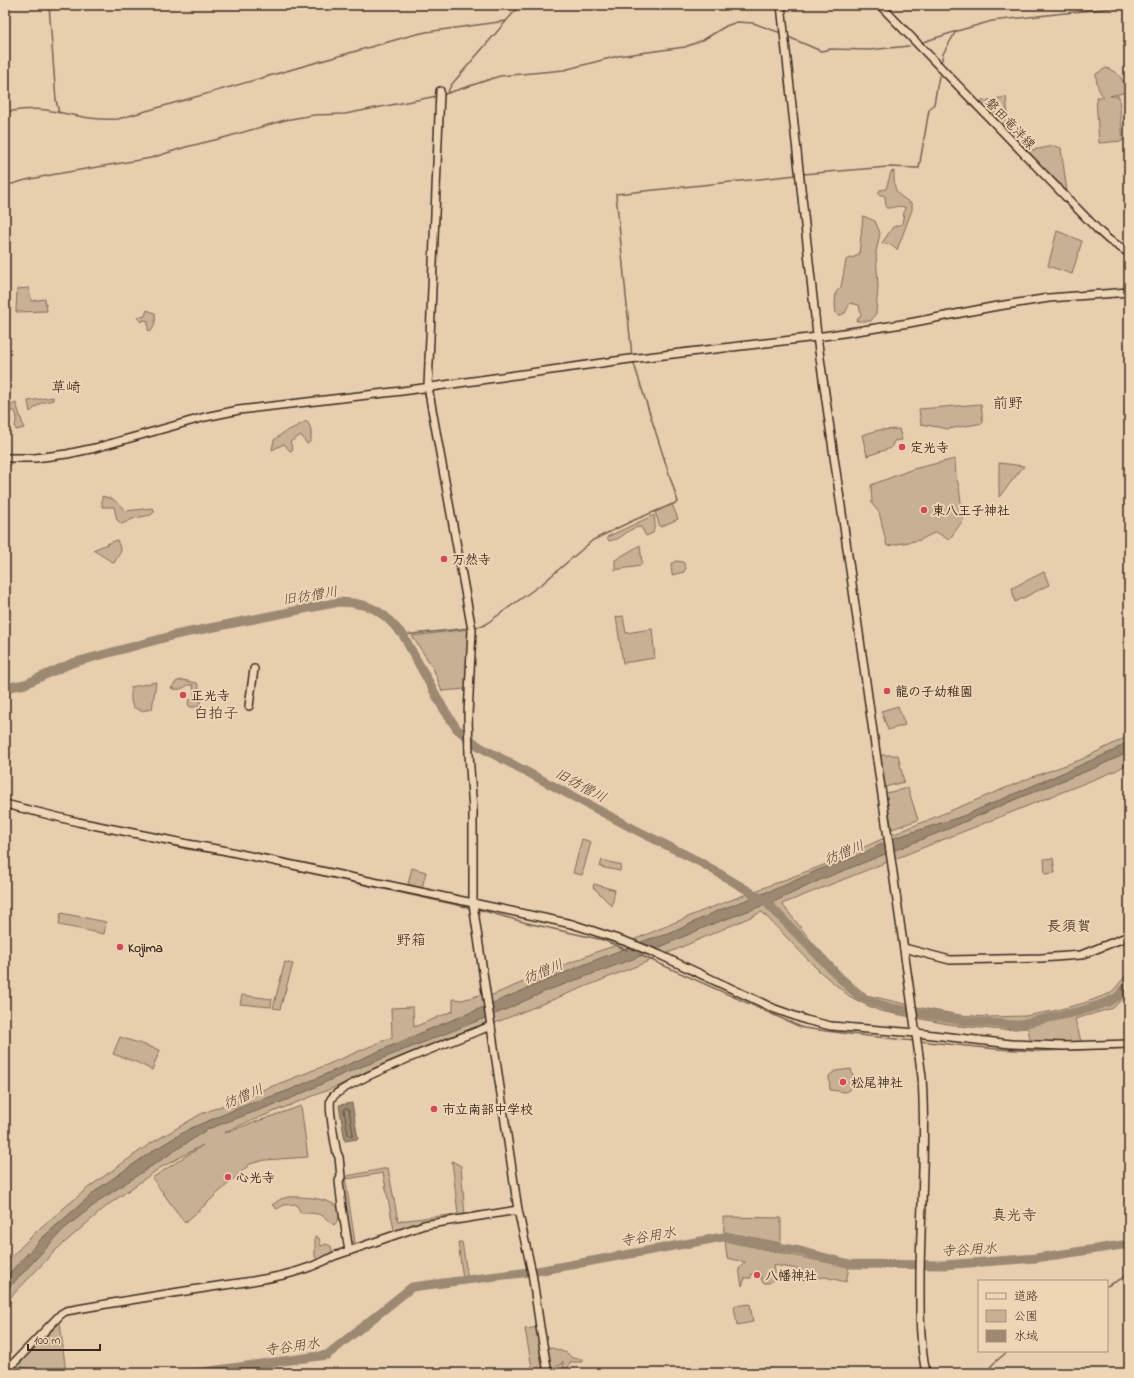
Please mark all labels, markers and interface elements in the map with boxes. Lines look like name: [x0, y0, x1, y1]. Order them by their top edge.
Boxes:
street label: 磐田竜洋線: [981, 94, 1040, 155]
district label: 草崎: [51, 377, 81, 399]
district label: 前野: [993, 393, 1023, 415]
place label: 定光寺: [910, 439, 949, 458]
marker: 定光寺: [897, 442, 907, 452]
place label: 東八王子神社: [932, 502, 1010, 521]
marker: 東八王子神社: [919, 505, 929, 515]
place label: 万然寺: [452, 551, 491, 570]
marker: 万然寺: [439, 554, 449, 564]
water label: 旧彷僧川: [281, 582, 340, 611]
place label: 龍の子幼稚園: [895, 683, 973, 702]
marker: 龍の子幼稚園: [882, 686, 892, 696]
place label: 正光寺: [191, 687, 230, 706]
marker: 正光寺: [178, 690, 188, 700]
district label: 白拍子: [193, 703, 239, 725]
water label: 旧彷僧川: [551, 764, 610, 809]
water label: 彷僧川: [821, 836, 868, 871]
district label: 長須賀: [1046, 916, 1092, 938]
district label: 野箱: [396, 930, 426, 952]
place label: Kojima: [128, 939, 163, 958]
marker: Kojima: [115, 942, 125, 952]
water label: 彷僧川: [520, 955, 567, 990]
place label: 松尾神社: [851, 1074, 903, 1093]
marker: 松尾神社: [838, 1077, 848, 1087]
water label: 彷僧川: [220, 1080, 267, 1115]
place label: 市立南部中学校: [442, 1101, 533, 1120]
marker: 市立南部中学校: [429, 1104, 439, 1114]
place label: 心光寺: [236, 1169, 275, 1188]
marker: 心光寺: [223, 1172, 233, 1182]
district label: 真光寺: [991, 1205, 1037, 1227]
water label: 寺谷用水: [619, 1222, 678, 1253]
water label: 寺谷用水: [941, 1239, 998, 1262]
place label: 八幡神社: [765, 1267, 817, 1286]
marker: 八幡神社: [752, 1270, 762, 1280]
legend: [978, 1280, 1108, 1352]
text: 道路: [1014, 1288, 1038, 1306]
text: 公園: [1014, 1308, 1038, 1326]
scale bar: [28, 1326, 100, 1352]
text: 水域: [1014, 1328, 1038, 1346]
text: 100 m: [34, 1332, 61, 1350]
water label: 寺谷用水: [263, 1333, 321, 1362]

